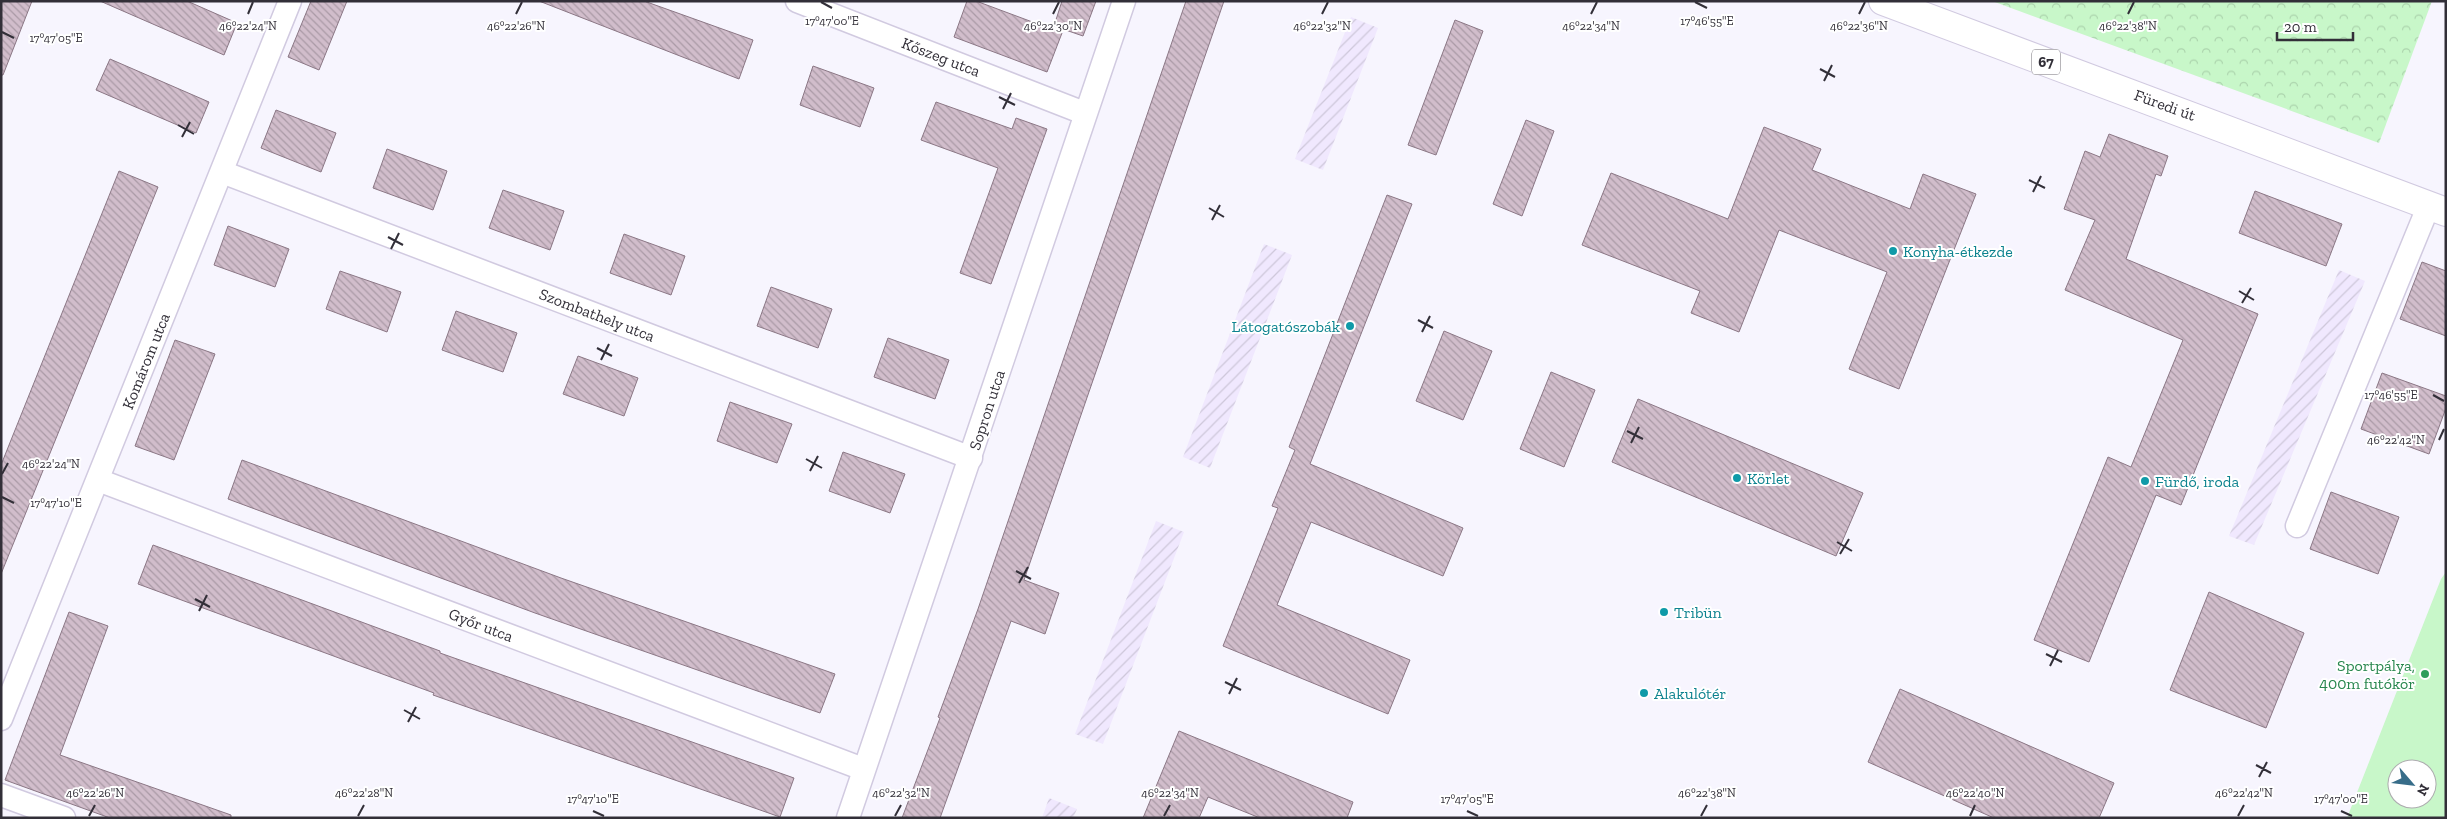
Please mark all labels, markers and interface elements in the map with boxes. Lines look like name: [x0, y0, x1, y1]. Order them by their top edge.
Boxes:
scale bar: [2277, 10, 2353, 42]
text: 17°47'00"E: [805, 14, 859, 28]
text: 17°46'55"E: [1680, 14, 1734, 28]
text: 20 m: [2284, 18, 2317, 36]
text: 46°22'24"N: [219, 19, 277, 33]
text: 46°22'26"N: [487, 19, 545, 33]
text: 46°22'30"N: [1024, 19, 1082, 33]
text: 46°22'32"N: [1293, 19, 1351, 33]
text: 46°22'34"N: [1562, 19, 1620, 33]
text: 46°22'36"N: [1830, 19, 1888, 33]
text: 46°22'38"N: [2099, 19, 2157, 33]
text: 17°47'05"E: [29, 31, 83, 45]
street label: Kőszeg utca: [899, 33, 983, 81]
road number: 67: [2032, 50, 2060, 74]
street label: Füredi út: [2132, 85, 2198, 125]
place label: Konyha-étkezde: [1903, 242, 2013, 261]
marker: Konyha-étkezde: [1887, 245, 1899, 257]
street label: Szombathely utca: [537, 284, 658, 346]
street label: Komárom utca: [118, 310, 174, 412]
place label: Látogatószobák: [1232, 317, 1341, 336]
marker: Látogatószobák: [1344, 320, 1356, 332]
street label: Sopron utca: [965, 367, 1009, 453]
text: 17°46'55"E: [2364, 388, 2418, 402]
text: 46°22'42"N: [2367, 433, 2425, 447]
text: 46°22'24"N: [22, 457, 80, 471]
place label: Körlet: [1747, 469, 1790, 488]
marker: Körlet: [1731, 472, 1743, 484]
place label: Fürdő, iroda: [2155, 472, 2240, 491]
marker: Fürdő, iroda: [2139, 475, 2151, 487]
text: 17°47'10"E: [30, 496, 82, 510]
place label: Tribün: [1674, 603, 1722, 622]
street label: Győr utca: [446, 604, 516, 646]
marker: Tribün: [1658, 606, 1670, 618]
place label: Sportpálya, 400m futókör: [2319, 656, 2415, 693]
marker: Sportpálya, 400m futókör: [2419, 668, 2431, 680]
place label: Alakulótér: [1654, 684, 1727, 703]
marker: Alakulótér: [1638, 687, 1650, 699]
north arrow: [2387, 759, 2437, 809]
text: N: [2413, 781, 2433, 799]
text: 46°22'26"N: [66, 786, 124, 800]
text: 46°22'28"N: [335, 786, 393, 800]
text: 46°22'32"N: [872, 786, 930, 800]
text: 46°22'34"N: [1141, 786, 1199, 800]
text: 46°22'38"N: [1678, 786, 1736, 800]
text: 46°22'40"N: [1946, 786, 2004, 800]
text: 46°22'42"N: [2215, 786, 2273, 800]
text: 17°47'10"E: [567, 792, 619, 806]
text: 17°47'05"E: [1440, 792, 1494, 806]
text: 17°47'00"E: [2314, 792, 2368, 806]

